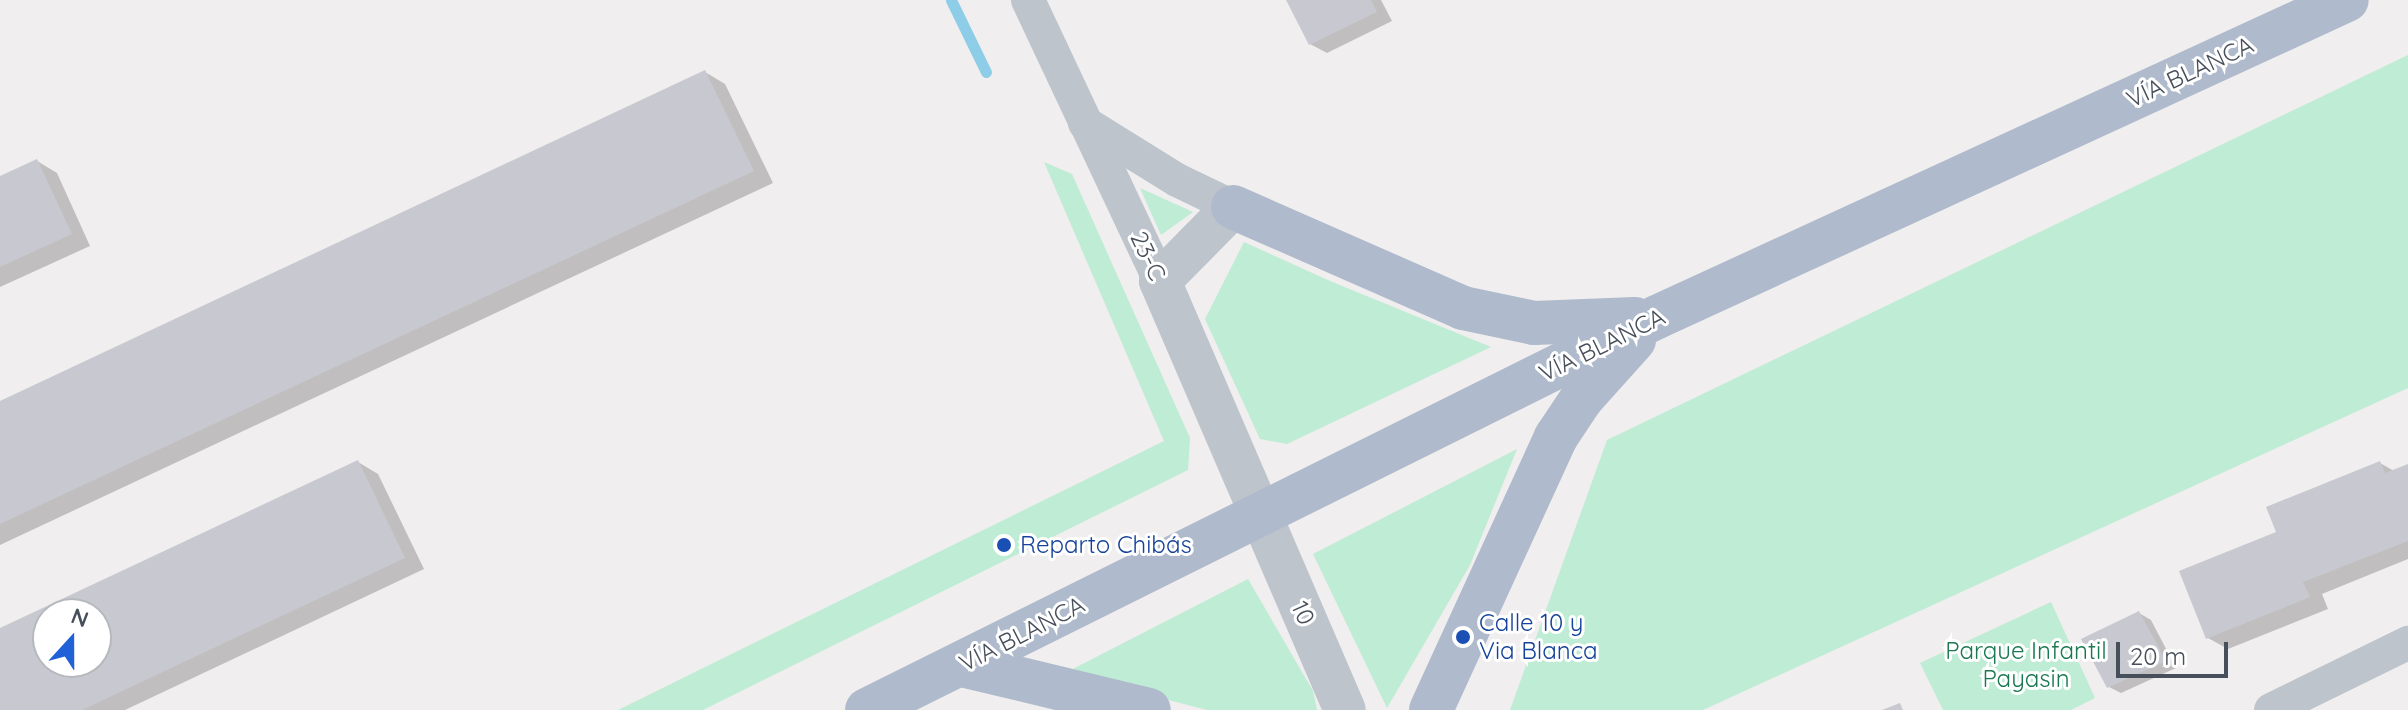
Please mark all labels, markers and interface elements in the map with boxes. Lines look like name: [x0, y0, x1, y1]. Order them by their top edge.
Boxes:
street label: VÍA BLANCA: [2122, 30, 2258, 114]
street label: 23-C: [1124, 227, 1172, 285]
street label: VÍA BLANCA: [1534, 302, 1670, 388]
place label: Reparto Chibás: [1020, 531, 1192, 559]
marker: Reparto Chibás: [995, 536, 1013, 554]
street label: VÍA BLANCA: [955, 590, 1089, 678]
street label: 10: [1285, 597, 1321, 629]
north arrow: [32, 598, 112, 678]
text: N: [67, 601, 92, 633]
place label: Calle 10 y Via Blanca: [1479, 609, 1598, 665]
scale bar: [2120, 626, 2232, 676]
marker: Calle 10 y Via Blanca: [1454, 628, 1472, 646]
park label: Parque Infantil Payasin: [1945, 637, 2107, 693]
text: 20 m: [2130, 641, 2186, 671]

